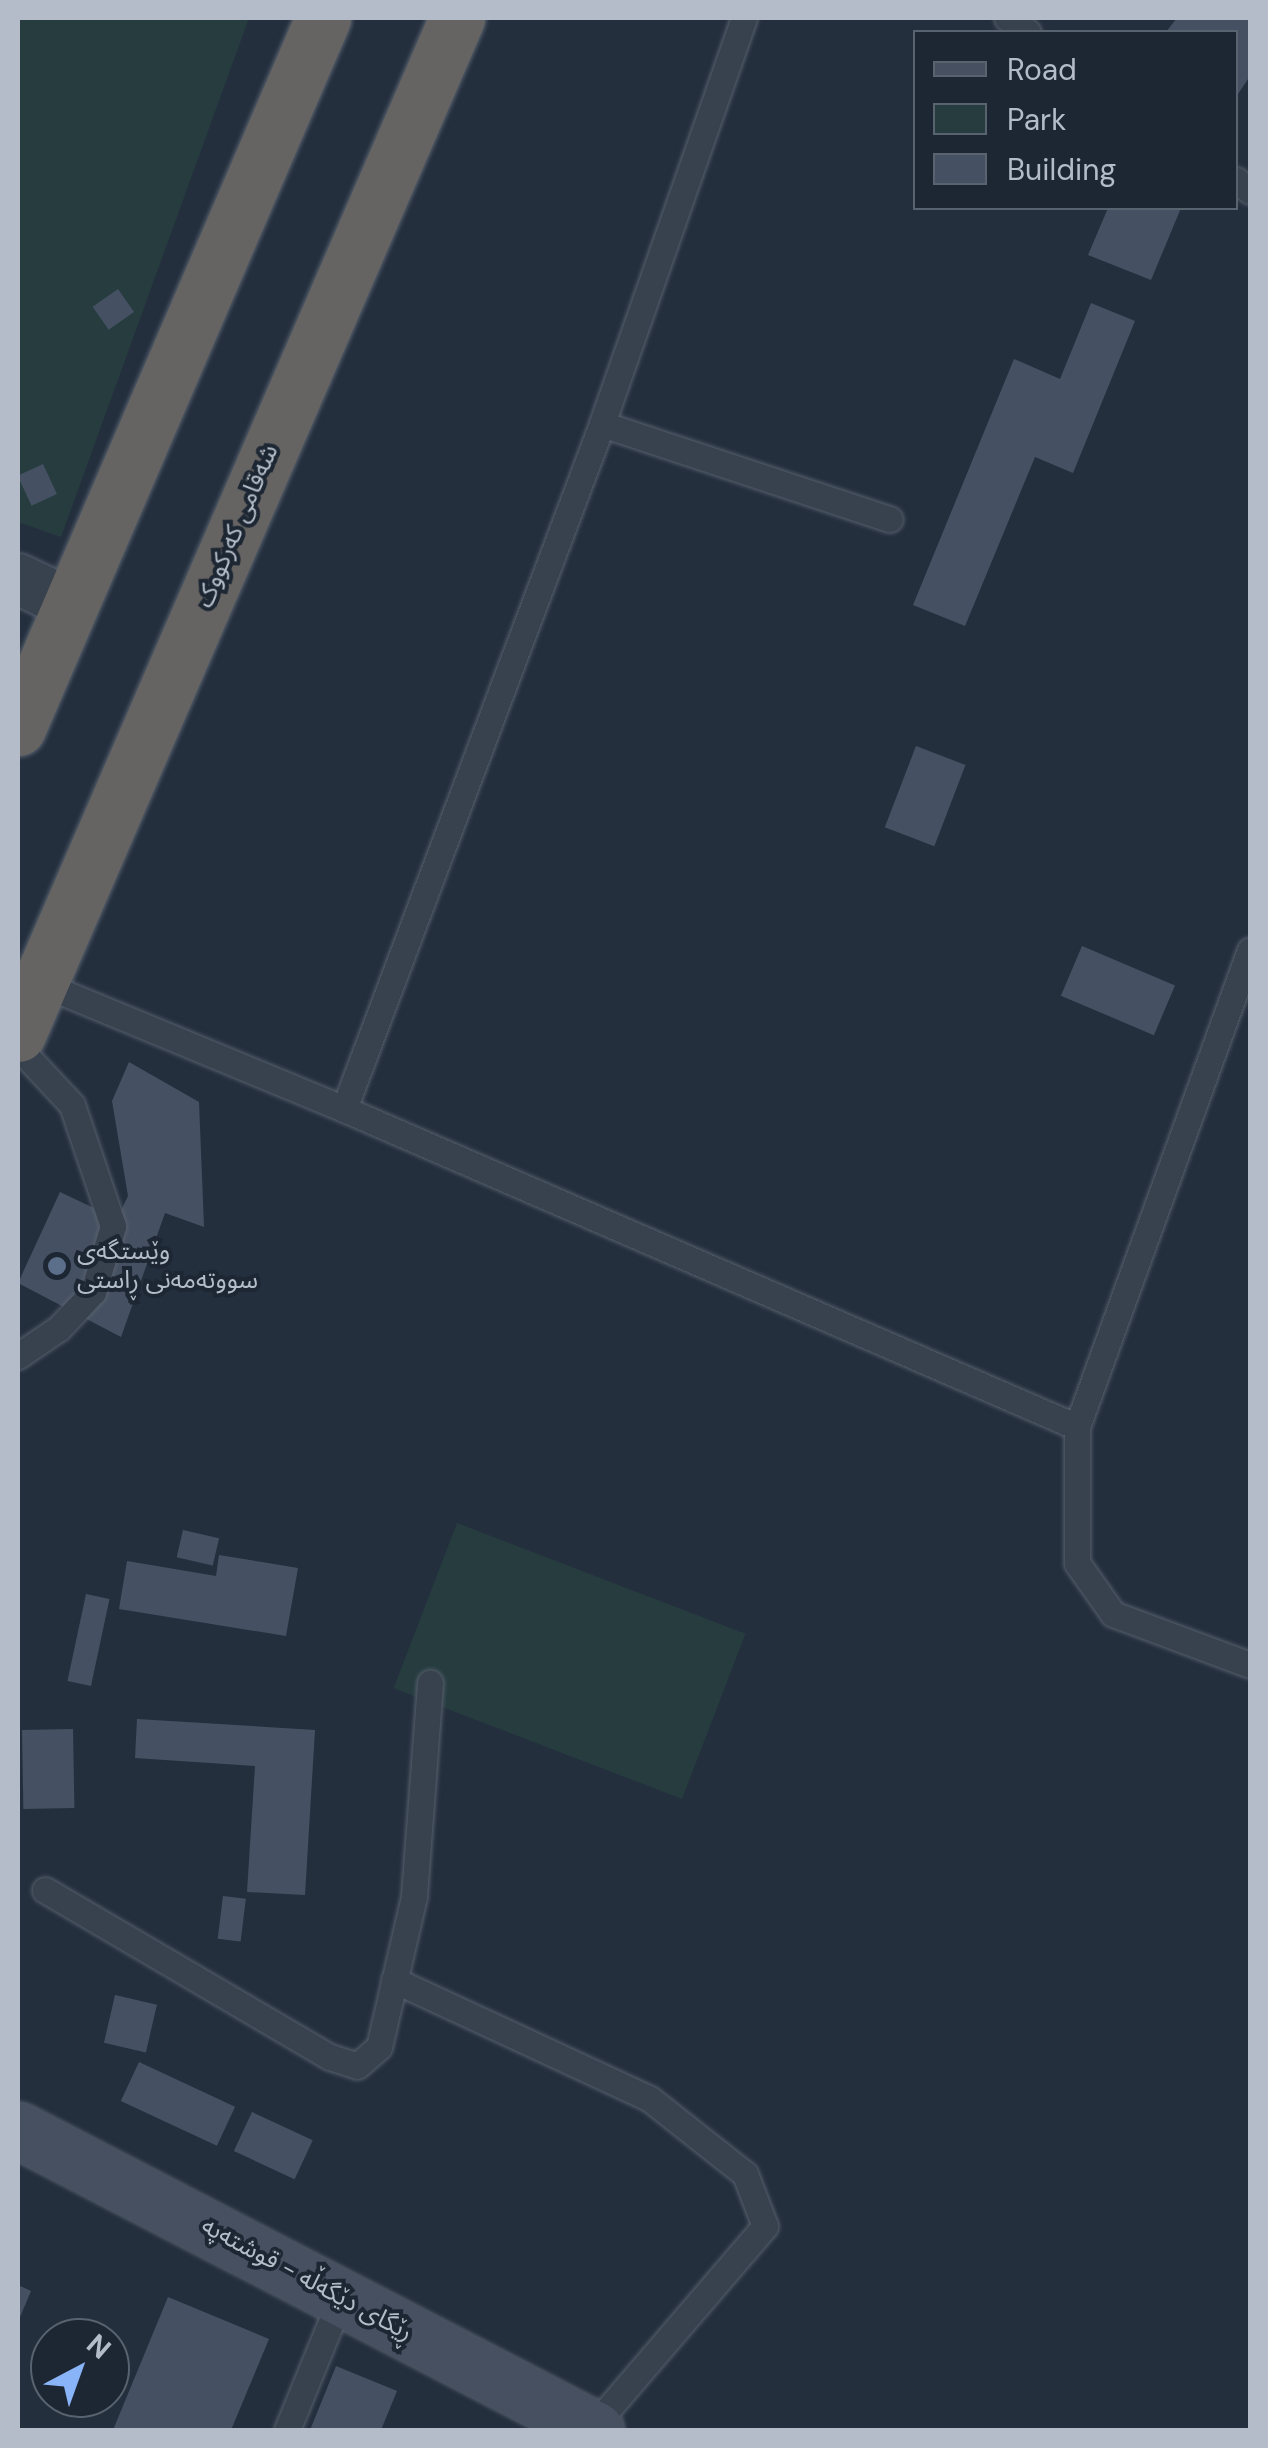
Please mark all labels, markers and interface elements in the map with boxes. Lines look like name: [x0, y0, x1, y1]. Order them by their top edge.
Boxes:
legend: [913, 30, 1238, 210]
text: Road: [1007, 50, 1077, 89]
text: Park: [1007, 100, 1066, 139]
text: Building: [1007, 150, 1116, 189]
street label: شەقامی کەرکووک: [189, 440, 285, 612]
place label: وێستگەی سووتەمەنی ڕاستی: [77, 1237, 258, 1296]
marker: وێستگەی سووتەمەنی ڕاستی: [46, 1255, 68, 1277]
street label: ڕێگای دێگەڵە - قوشتەپە: [196, 2211, 418, 2347]
north arrow: [30, 2318, 130, 2418]
text: N: [79, 2326, 119, 2367]

